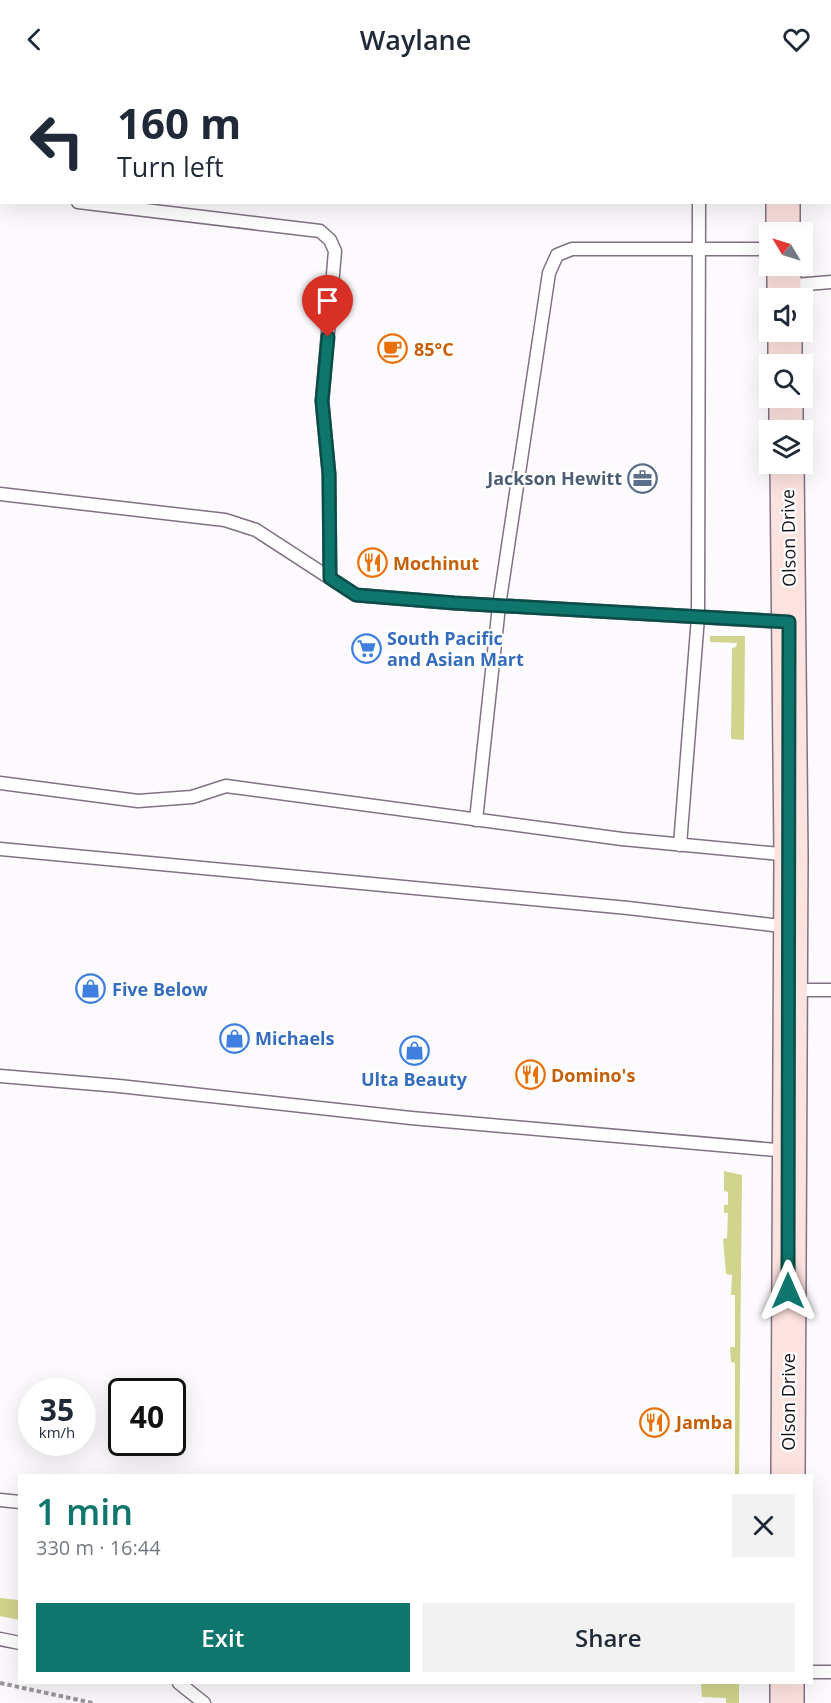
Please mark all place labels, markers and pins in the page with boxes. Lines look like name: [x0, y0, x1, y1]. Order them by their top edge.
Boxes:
pin: [302, 275, 353, 337]
cafe icon: 85°C: [377, 333, 409, 365]
place label: 85°C: [414, 337, 454, 361]
office icon: Jackson Hewitt: [627, 462, 659, 494]
place label: Jackson Hewitt: [485, 466, 622, 490]
restaurant icon: Mochinut: [356, 547, 388, 579]
place label: Mochinut: [393, 551, 479, 575]
place label: South Pacific and Asian Mart: [387, 626, 524, 671]
supermarket icon: South Pacific and Asian Mart: [350, 632, 382, 664]
shop icon: Five Below: [75, 973, 107, 1005]
place label: Five Below: [112, 977, 208, 1001]
shop icon: Michaels: [218, 1022, 250, 1054]
place label: Michaels: [255, 1026, 335, 1050]
shop icon: Ulta Beauty: [398, 1034, 430, 1066]
restaurant icon: Domino's: [514, 1059, 546, 1091]
place label: Domino's: [551, 1063, 635, 1087]
place label: Ulta Beauty: [361, 1067, 468, 1091]
restaurant icon: Jamba: [639, 1406, 671, 1438]
place label: Jamba: [674, 1410, 733, 1434]

